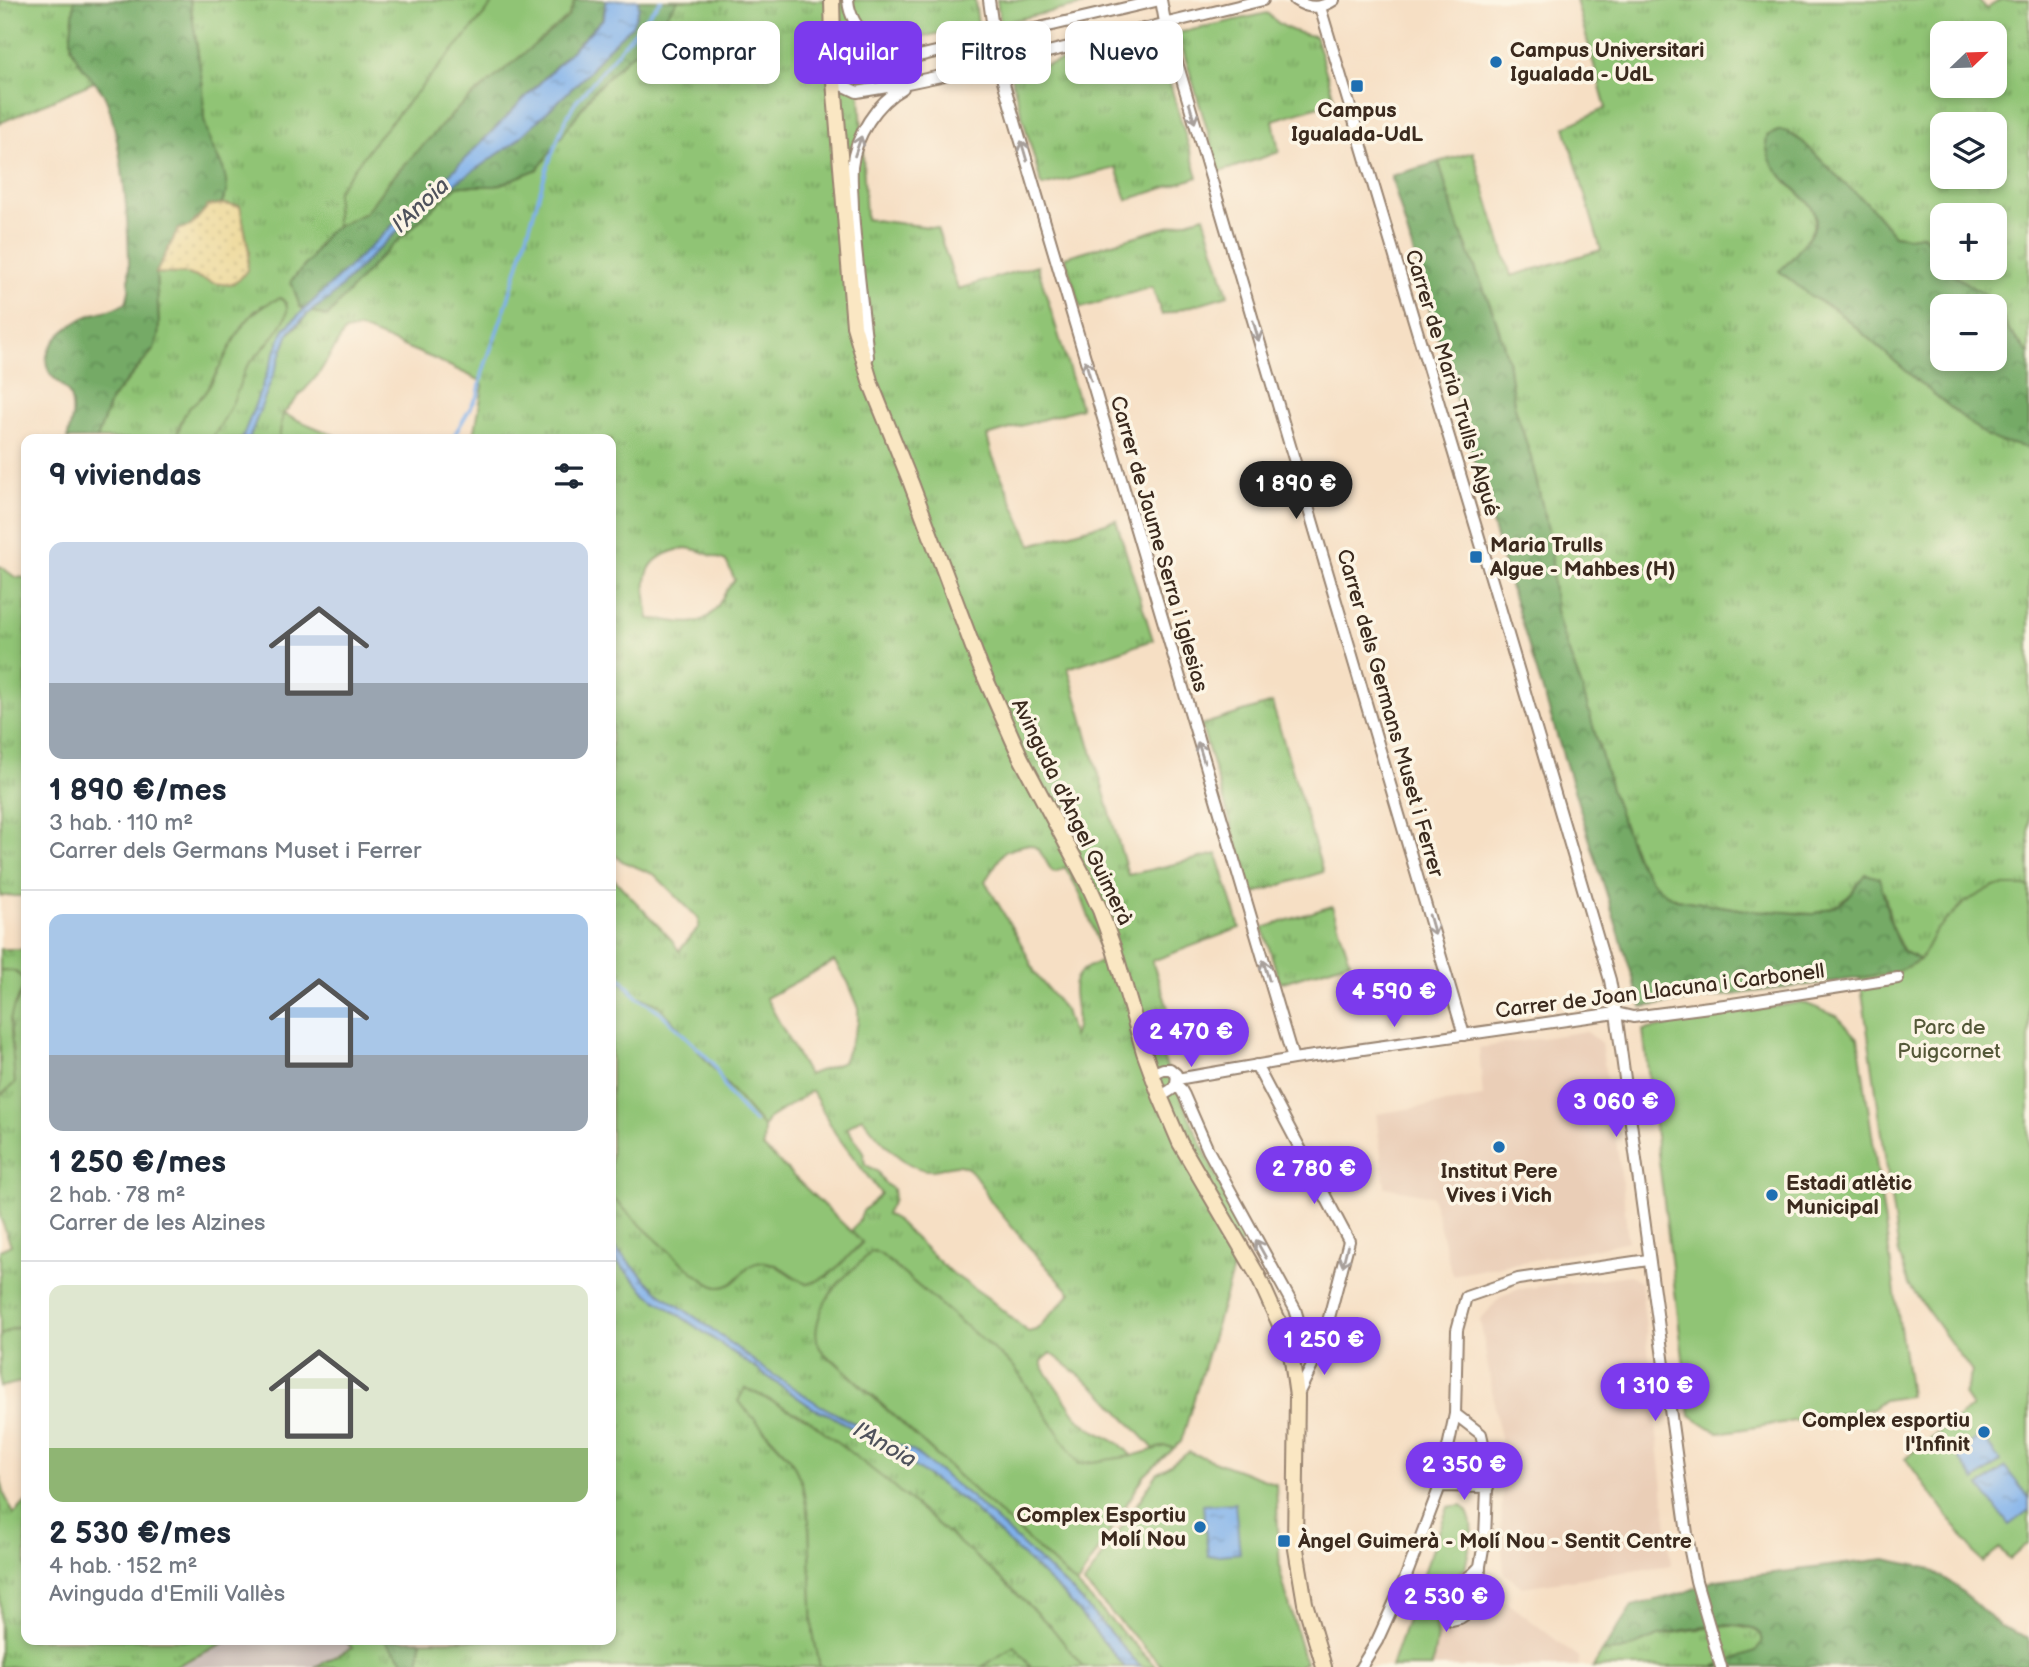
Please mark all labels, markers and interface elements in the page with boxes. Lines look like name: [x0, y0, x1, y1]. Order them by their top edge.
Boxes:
chip: Comprar: [637, 21, 780, 84]
chip: Alquilar: [794, 21, 922, 84]
chip: Filtros: [936, 21, 1051, 84]
chip: Nuevo: [1065, 21, 1183, 84]
north arrow: [1930, 21, 2007, 98]
map controls: [1930, 21, 2007, 371]
place label: Campus Universitari Igualada - UdL: [1510, 38, 1704, 87]
marker: Campus Universitari Igualada - UdL: [1488, 54, 1504, 70]
marker: Campus Igualada-UdL: [1349, 78, 1365, 94]
place label: Campus Igualada-UdL: [1291, 98, 1423, 147]
one-way arrow: [1187, 102, 1200, 124]
button: layers: [1930, 112, 2007, 189]
one-way arrow: [853, 136, 865, 158]
one-way arrow: [1016, 141, 1029, 163]
water label: l'Anoia: [387, 172, 455, 238]
button: +: [1930, 203, 2007, 280]
street label: Carrer de Maria Trulls i Algué: [1399, 247, 1505, 520]
button: −: [1930, 294, 2007, 371]
one-way arrow: [1251, 320, 1264, 342]
one-way arrow: [1080, 359, 1093, 381]
street label: Carrer de Jaume Serra i Iglesias: [1105, 393, 1213, 695]
icon: filters: [550, 457, 588, 495]
text: 9 viviendas: [49, 458, 201, 494]
pin: 1 890 €: [1231, 462, 1361, 521]
text: 1 890 €: [1255, 470, 1337, 498]
place label: Maria Trulls Algue - Mahbes (H): [1489, 533, 1676, 582]
street label: Carrer dels Germans Muset i Ferrer: [1331, 546, 1449, 880]
marker: Maria Trulls Algue - Mahbes (H): [1468, 549, 1484, 565]
icon: home: [256, 588, 382, 714]
street label: Avinguda d'Àngel Guimerà: [1006, 695, 1138, 929]
one-way arrow: [1193, 742, 1206, 764]
text: 1 890 €/mes: [49, 773, 226, 809]
text: 3 hab. · 110 m²: [49, 809, 193, 837]
text: Carrer dels Germans Muset i Ferrer: [49, 837, 421, 865]
one-way arrow: [1426, 914, 1439, 936]
street label: Carrer de Joan Llacuna i Carbonell: [1494, 958, 1826, 1024]
icon: home: [256, 960, 382, 1086]
one-way arrow: [1259, 960, 1271, 982]
pin: 4 590 €: [1329, 970, 1459, 1029]
text: 4 590 €: [1352, 978, 1436, 1006]
pin: 2 470 €: [1126, 1010, 1256, 1069]
park label: Parc de Puigcornet: [1897, 1015, 2001, 1064]
text: 2 470 €: [1149, 1018, 1233, 1046]
pin: 3 060 €: [1551, 1080, 1681, 1139]
text: 3 060 €: [1573, 1088, 1659, 1116]
marker: Institut Pere Vives i Vich: [1491, 1139, 1507, 1155]
text: 1 250 €/mes: [49, 1145, 226, 1181]
pin: 2 780 €: [1249, 1146, 1379, 1206]
text: 2 780 €: [1272, 1155, 1356, 1183]
place label: Institut Pere Vives i Vich: [1440, 1159, 1558, 1208]
place label: Estadi atlètic Municipal: [1786, 1171, 1912, 1220]
text: 2 hab. · 78 m²: [49, 1181, 185, 1209]
marker: Estadi atlètic Municipal: [1764, 1187, 1780, 1203]
text: Carrer de les Alzines: [49, 1209, 265, 1237]
one-way arrow: [1254, 1239, 1268, 1259]
one-way arrow: [1338, 1245, 1351, 1267]
pin: 1 250 €: [1259, 1318, 1389, 1377]
text: 1 250 €: [1284, 1326, 1364, 1354]
icon: home: [256, 1331, 382, 1457]
pin: 1 310 €: [1590, 1364, 1720, 1423]
text: 1 310 €: [1617, 1372, 1693, 1400]
place label: Complex esportiu l'Infinit: [1802, 1408, 1970, 1457]
water label: l'Anoia: [849, 1416, 921, 1474]
marker: Complex esportiu l'Infinit: [1976, 1424, 1992, 1440]
pin: 2 350 €: [1399, 1442, 1529, 1502]
text: 2 350 €: [1422, 1451, 1506, 1479]
place label: Complex Esportiu Molí Nou: [1016, 1503, 1186, 1552]
text: 2 530 €/mes: [49, 1516, 231, 1552]
marker: Complex Esportiu Molí Nou: [1192, 1519, 1208, 1535]
place label: Àngel Guimerà - Molí Nou - Sentit Centre: [1297, 1527, 1692, 1554]
marker: Àngel Guimerà - Molí Nou - Sentit Centre: [1276, 1533, 1292, 1549]
text: 4 hab. · 152 m²: [49, 1552, 197, 1580]
pin: 2 530 €: [1381, 1574, 1511, 1634]
text: Avinguda d'Emili Vallès: [49, 1580, 285, 1608]
text: 2 530 €: [1404, 1583, 1488, 1611]

